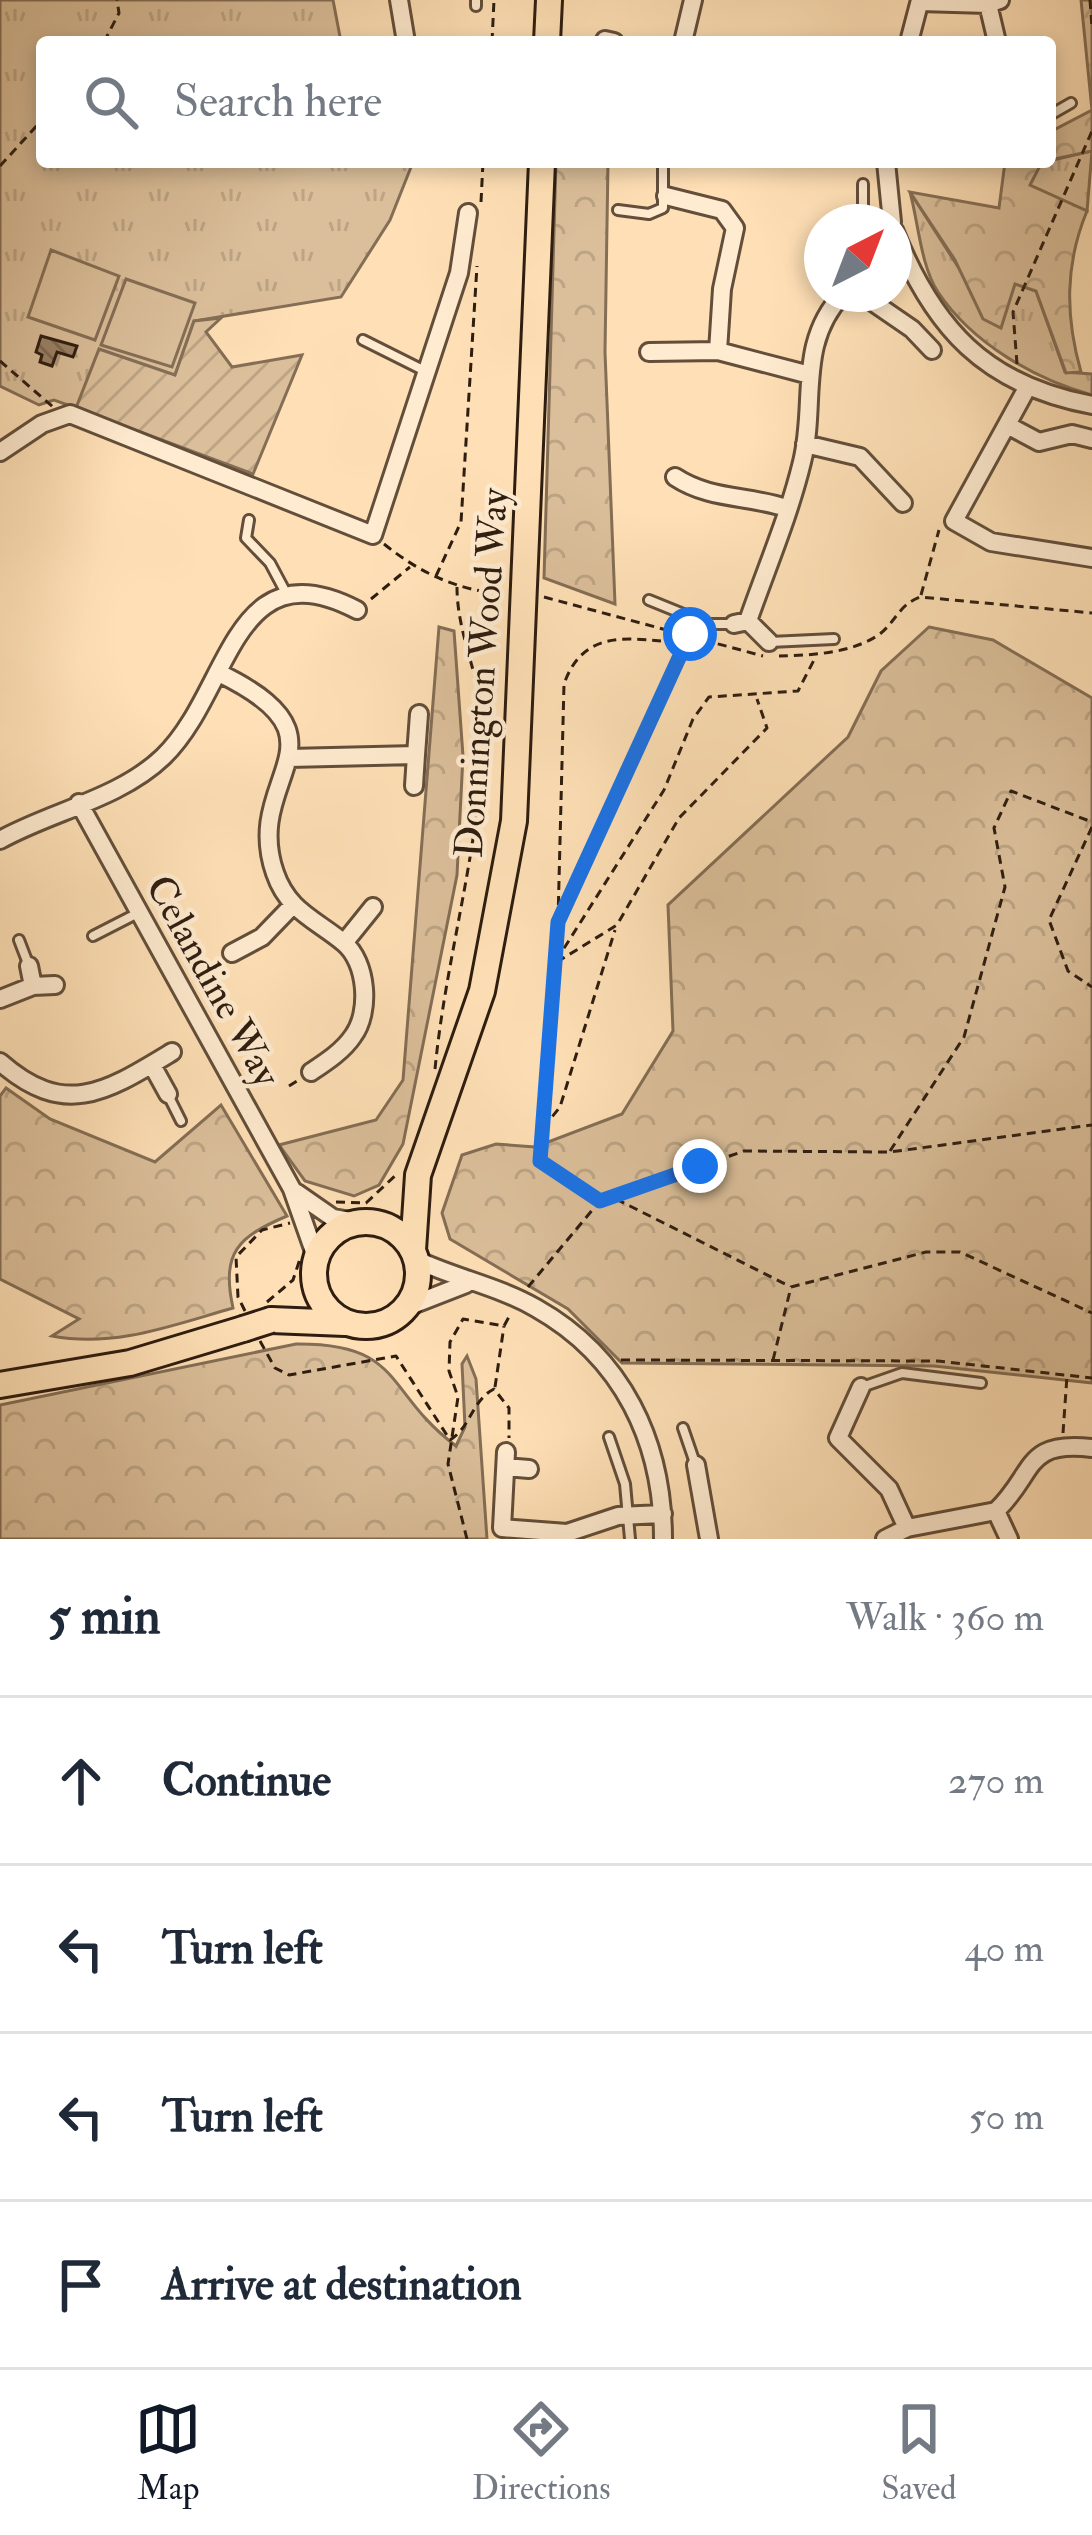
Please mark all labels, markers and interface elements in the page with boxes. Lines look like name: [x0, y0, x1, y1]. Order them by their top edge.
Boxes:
search box: [36, 36, 1056, 168]
icon: search: [78, 69, 144, 135]
text: Search here: [174, 74, 382, 130]
north arrow: [804, 204, 912, 312]
street label: Donnington Wood Way: [445, 486, 519, 859]
route start: [663, 607, 717, 661]
street label: Celandine Way: [135, 867, 292, 1096]
route end: [673, 1139, 727, 1193]
text: 5 min: [48, 1585, 161, 1649]
text: Walk · 360 m: [846, 1593, 1044, 1642]
icon: ahead: [48, 1748, 114, 1814]
text: Continue: [162, 1753, 331, 1809]
text: 270 m: [948, 1756, 1044, 1805]
icon: left: [48, 1916, 114, 1982]
text: Turn left: [162, 1921, 323, 1977]
text: 40 m: [965, 1924, 1044, 1973]
icon: left: [48, 2084, 114, 2150]
text: Turn left: [162, 2089, 323, 2145]
text: 50 m: [969, 2092, 1044, 2141]
icon: arrive: [48, 2252, 114, 2318]
text: Arrive at destination: [162, 2257, 522, 2313]
tab: Map: [135, 2396, 201, 2509]
tab: Directions: [472, 2396, 611, 2509]
tab: Saved: [881, 2396, 957, 2509]

